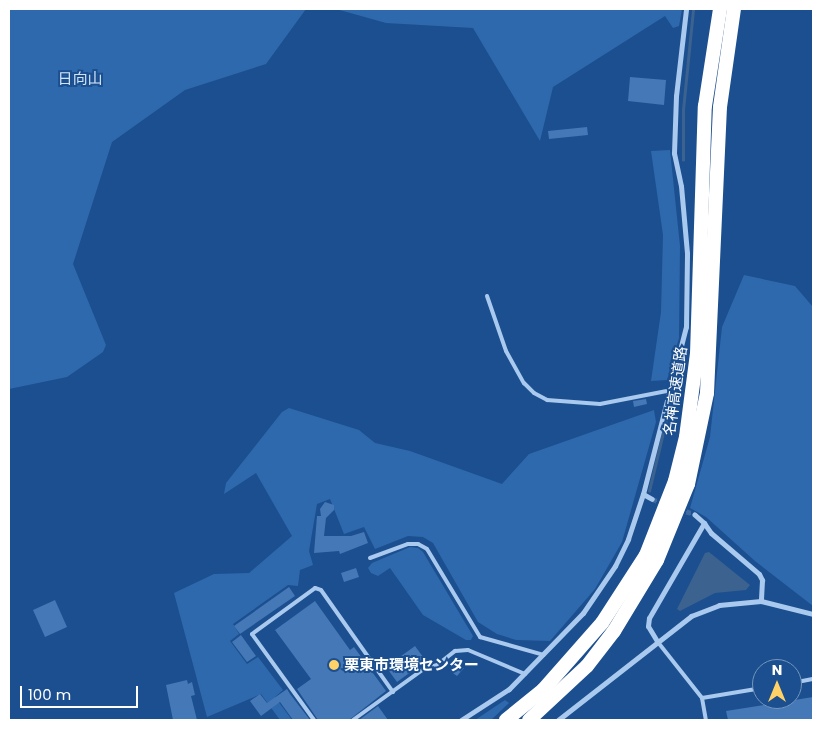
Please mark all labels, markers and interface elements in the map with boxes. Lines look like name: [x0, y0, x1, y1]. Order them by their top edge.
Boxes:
park label: 日向山: [58, 70, 102, 88]
street label: 名神高速道路: [660, 345, 690, 437]
place label: 栗東市環境センター: [344, 656, 479, 674]
marker: 栗東市環境センター: [328, 659, 340, 671]
north arrow: [752, 659, 802, 709]
text: N: [772, 660, 782, 680]
scale bar: [22, 676, 140, 708]
text: 100 m: [28, 684, 71, 705]

